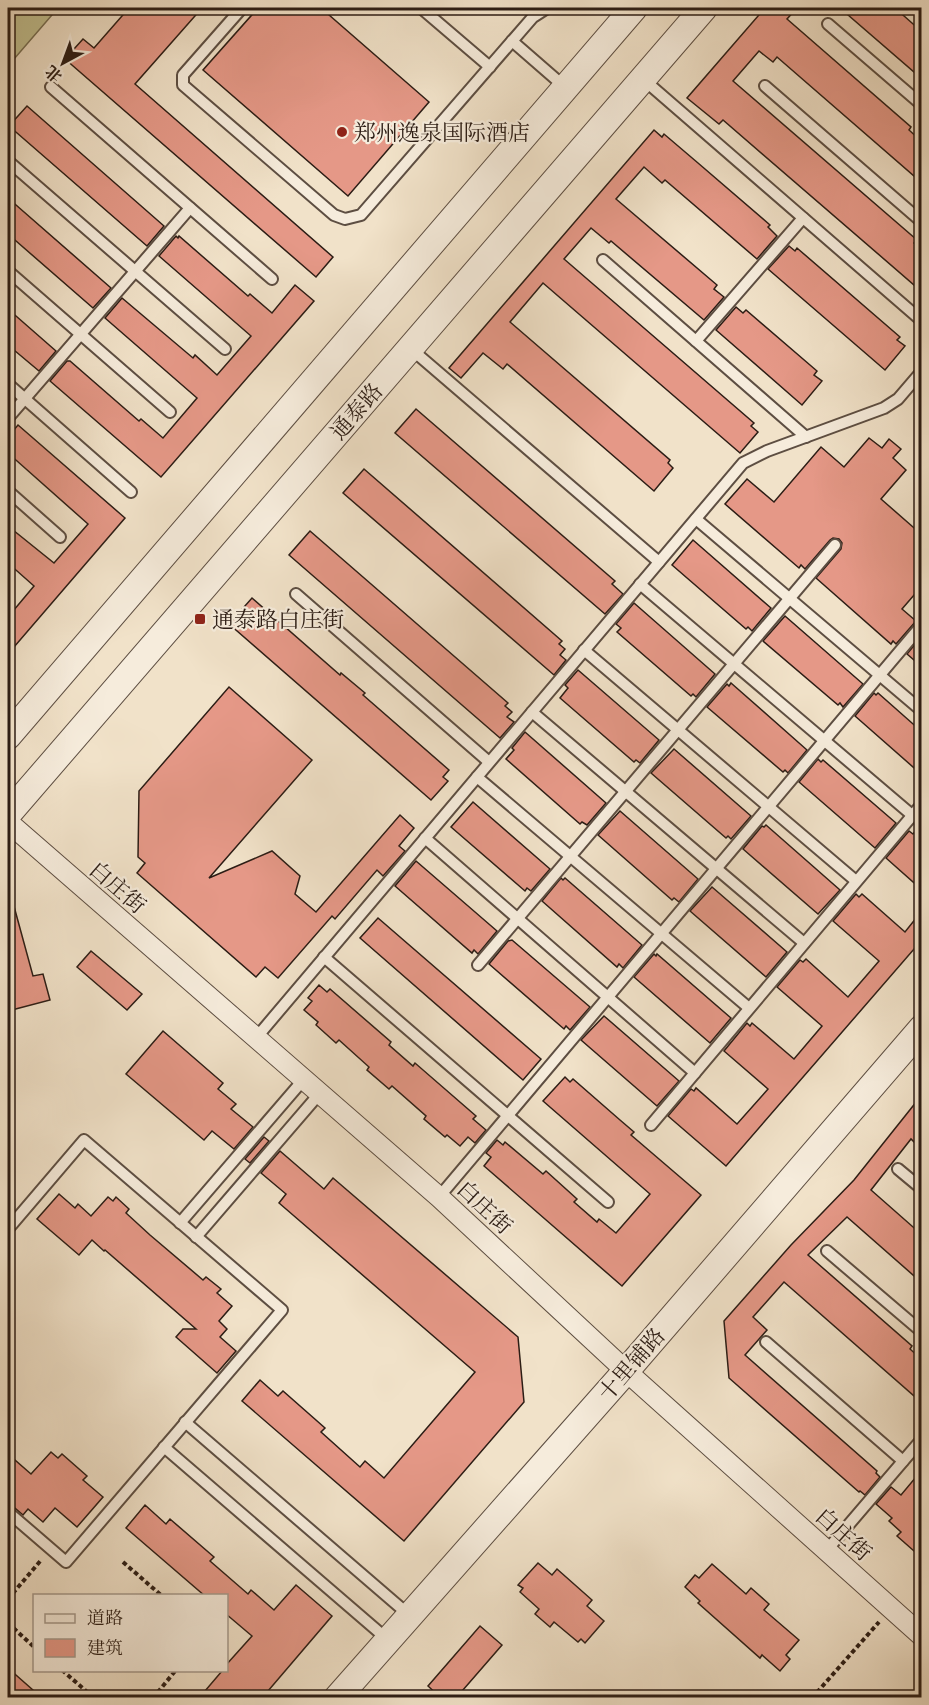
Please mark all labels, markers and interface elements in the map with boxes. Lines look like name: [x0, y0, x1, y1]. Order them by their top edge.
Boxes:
north arrow: [33, 33, 93, 93]
text: 北: [41, 59, 68, 86]
place label: 郑州逸泉国际酒店: [354, 119, 530, 151]
marker: 郑州逸泉国际酒店: [335, 125, 349, 139]
street label: 通泰路: [325, 378, 392, 448]
place label: 通泰路白庄街: [212, 606, 344, 638]
marker: 通泰路白庄街: [193, 612, 207, 626]
street label: 白庄街: [81, 856, 151, 923]
street label: 白庄街: [448, 1175, 518, 1243]
street label: 十里铺路: [592, 1322, 674, 1410]
street label: 白庄街: [807, 1502, 877, 1570]
legend: [33, 1594, 228, 1672]
text: 道路: [87, 1607, 123, 1633]
text: 建筑: [87, 1637, 123, 1663]

